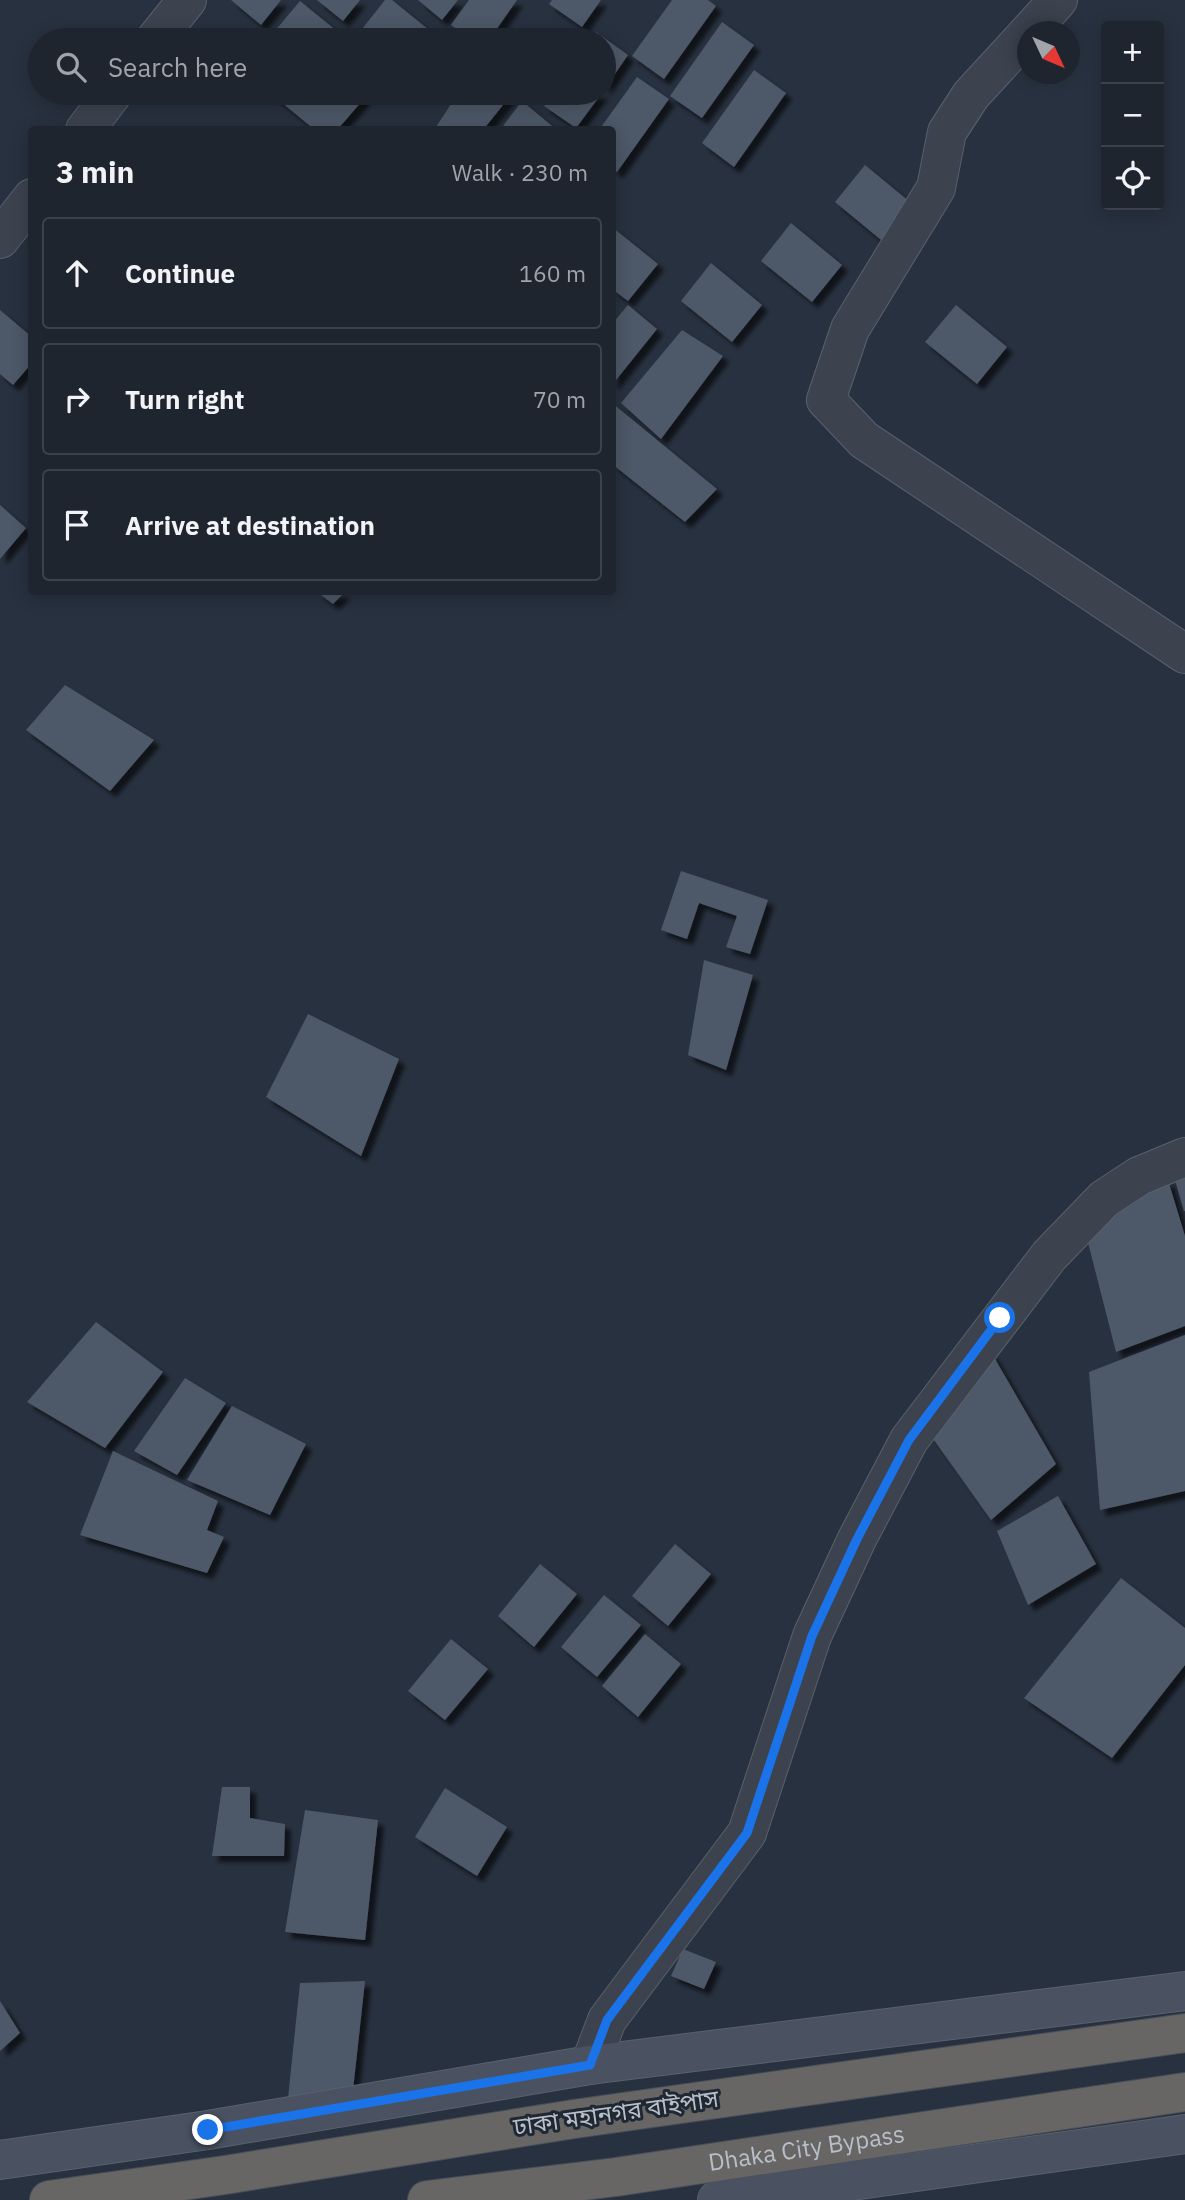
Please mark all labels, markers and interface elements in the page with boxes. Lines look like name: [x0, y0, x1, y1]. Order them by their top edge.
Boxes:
north arrow: [1017, 21, 1080, 84]
map controls: [1101, 21, 1164, 210]
button: +: [1101, 21, 1164, 84]
search box: [28, 28, 616, 105]
icon: search: [52, 48, 90, 86]
text: Search here: [108, 50, 247, 84]
button: −: [1101, 84, 1164, 147]
button: locate: [1101, 147, 1164, 210]
text: 3 min: [56, 152, 134, 191]
text: Walk · 230 m: [452, 157, 588, 187]
icon: ahead: [58, 254, 96, 292]
text: Continue: [125, 256, 235, 290]
text: 160 m: [519, 258, 586, 288]
icon: right: [58, 380, 96, 418]
text: Turn right: [125, 382, 244, 416]
text: 70 m: [533, 384, 586, 414]
icon: arrive: [58, 506, 96, 544]
text: Arrive at destination: [125, 508, 375, 542]
route start: [984, 1302, 1015, 1333]
street label: ঢাকা মহানগর বাইপাস: [510, 2082, 721, 2142]
route end: [192, 2114, 223, 2145]
street label: Dhaka City Bypass: [706, 2117, 907, 2178]

